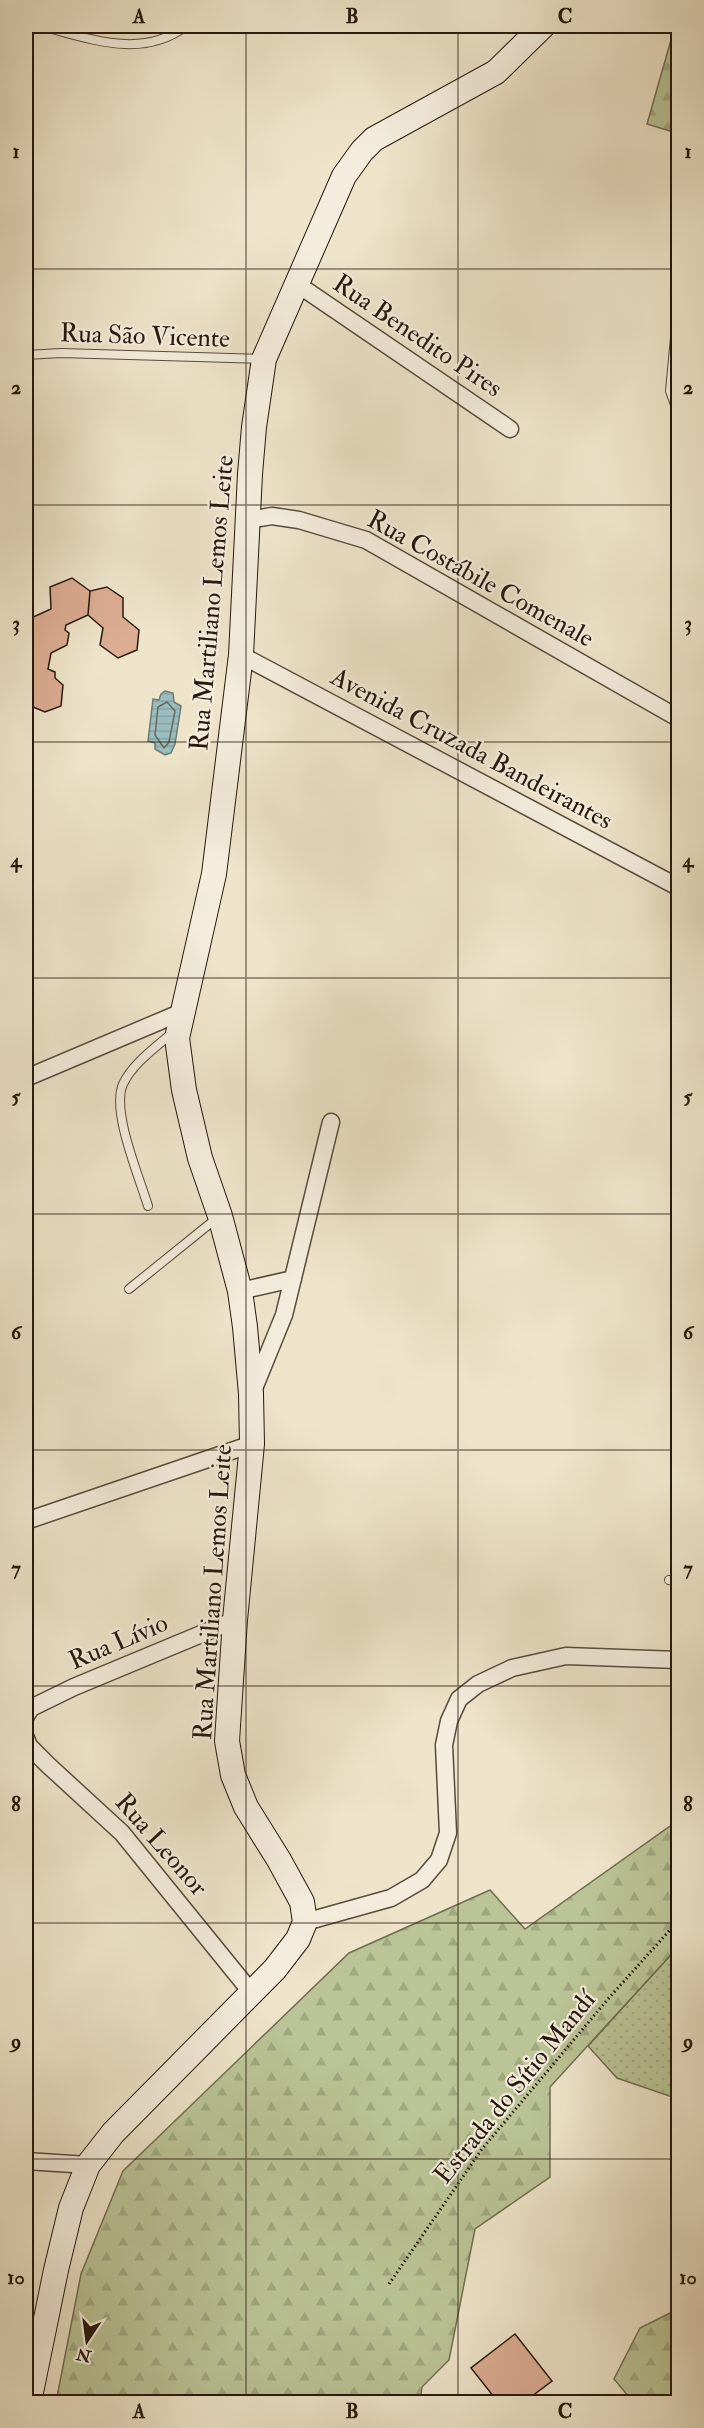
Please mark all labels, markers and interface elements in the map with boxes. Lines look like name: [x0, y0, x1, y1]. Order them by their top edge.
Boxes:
text: A: [132, 4, 146, 29]
text: B: [345, 4, 359, 29]
text: C: [558, 4, 572, 29]
text: 1: [12, 139, 20, 164]
text: 1: [684, 139, 692, 164]
street label: Rua Benedito Pires: [327, 267, 508, 404]
street label: Rua São Vicente: [59, 317, 231, 355]
text: 2: [11, 375, 21, 400]
text: 2: [683, 375, 693, 400]
street label: Rua Martiliano Lemos Leite: [183, 454, 241, 752]
street label: Rua Costábile Comenale: [362, 503, 599, 655]
text: 3: [12, 611, 20, 636]
text: 3: [684, 611, 692, 636]
street label: Avenida Cruzada Bandeirantes: [324, 660, 618, 837]
text: 4: [10, 848, 23, 873]
text: 4: [682, 848, 695, 873]
text: 5: [12, 1084, 22, 1109]
text: 5: [684, 1084, 694, 1109]
text: 6: [11, 1320, 23, 1345]
text: 6: [683, 1320, 695, 1345]
street label: Rua Martiliano Lemos Leite: [187, 1443, 239, 1741]
text: 7: [11, 1556, 21, 1581]
text: 7: [683, 1556, 693, 1581]
street label: Rua Lívio: [64, 1607, 173, 1677]
street label: Rua Leonor: [108, 1787, 215, 1903]
text: 8: [11, 1792, 21, 1817]
text: 8: [683, 1792, 693, 1817]
street label: Estrada do Sítio Mandí: [427, 1983, 604, 2191]
text: 9: [9, 2029, 21, 2054]
text: 9: [681, 2029, 693, 2054]
text: 10: [7, 2265, 25, 2290]
text: 10: [679, 2265, 697, 2290]
north arrow: [57, 2311, 117, 2371]
text: N: [74, 2343, 94, 2366]
text: A: [132, 2399, 146, 2424]
text: B: [345, 2399, 359, 2424]
text: C: [558, 2399, 572, 2424]

